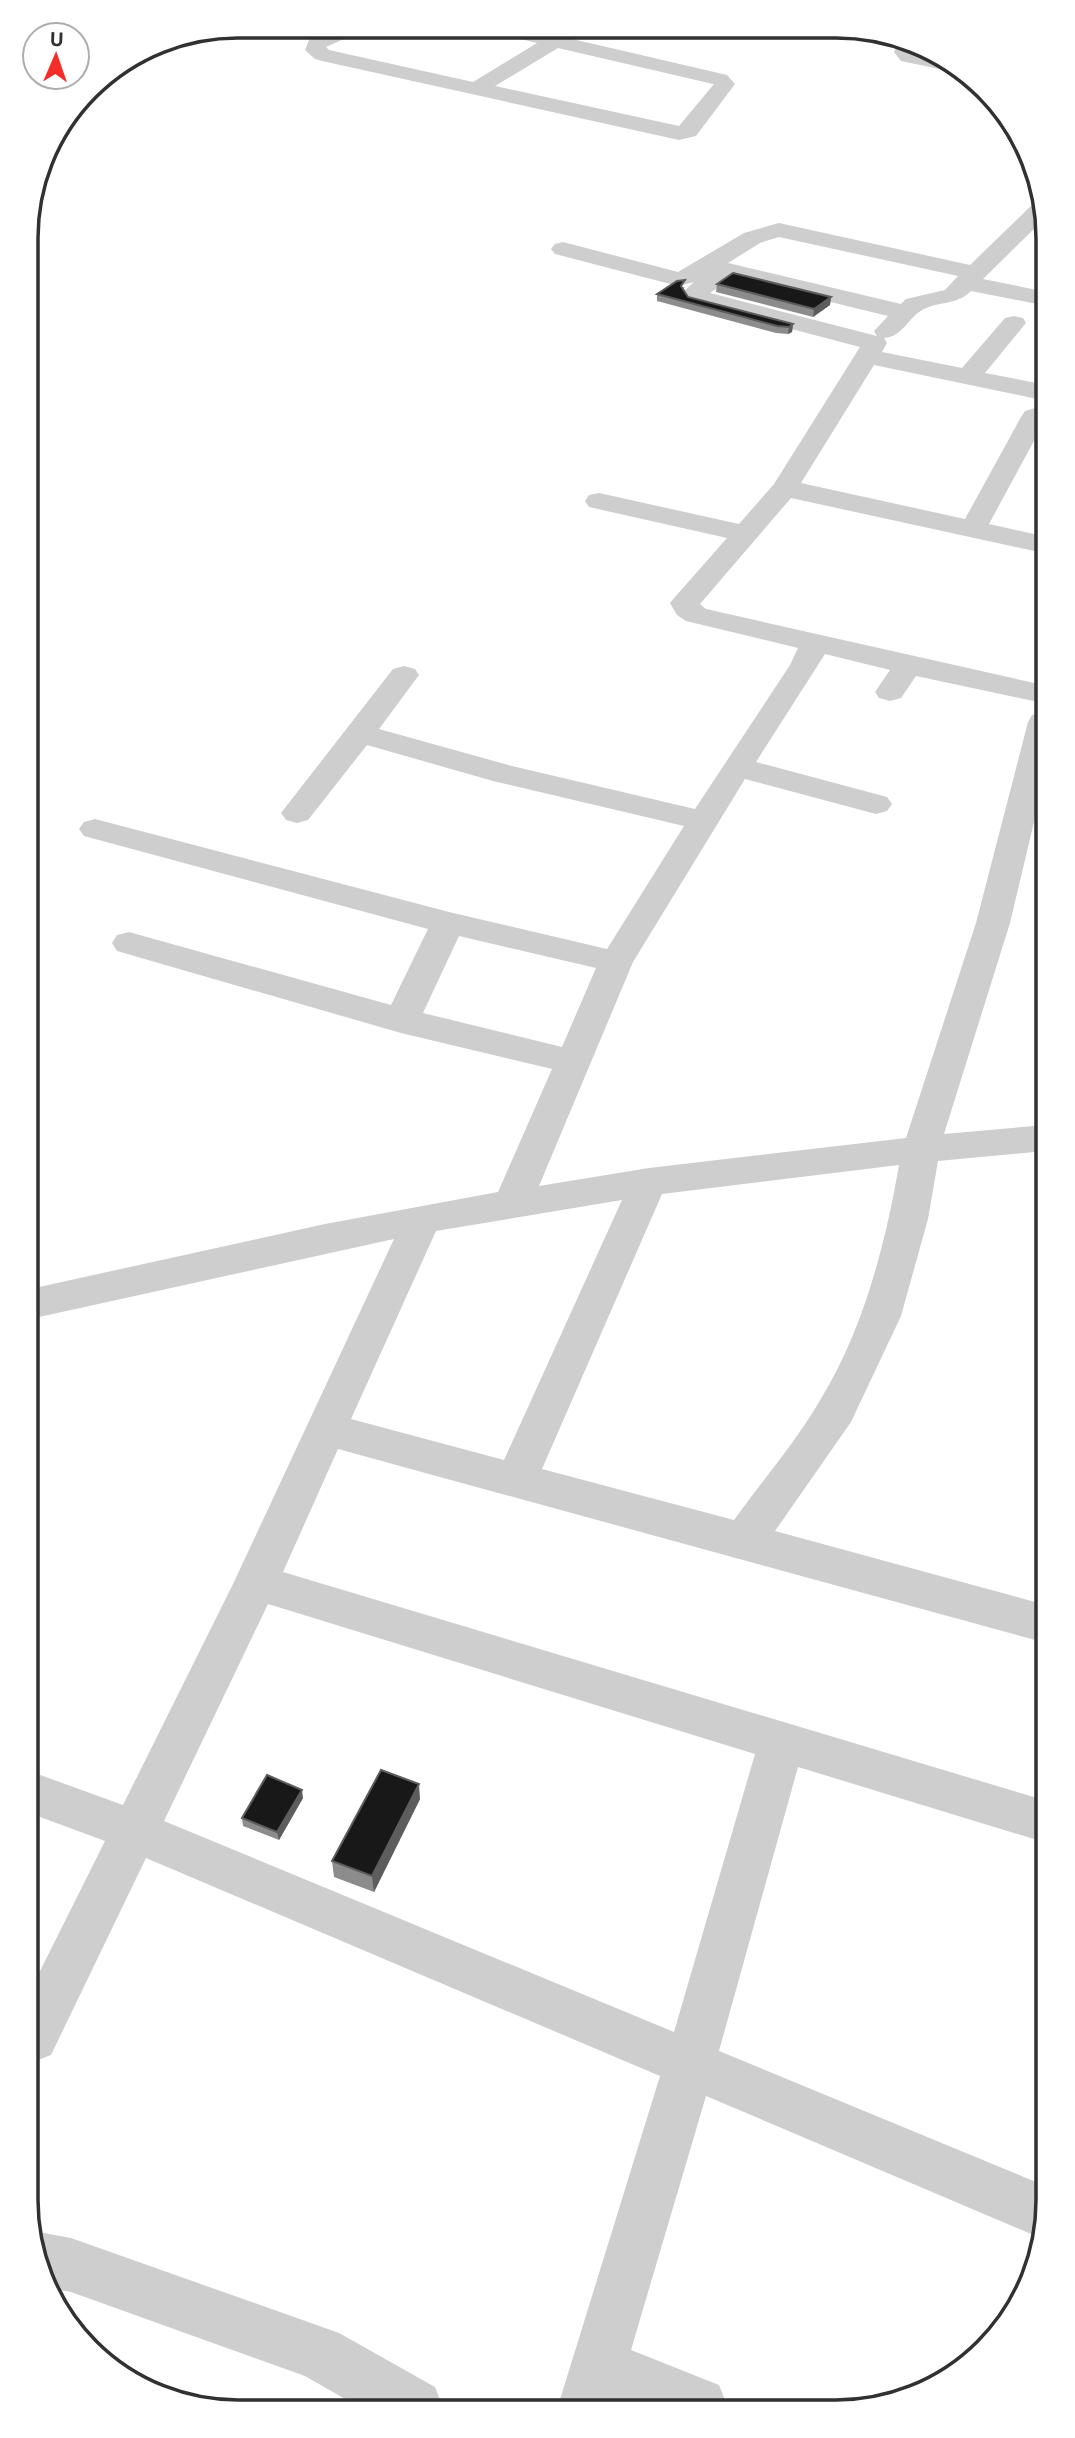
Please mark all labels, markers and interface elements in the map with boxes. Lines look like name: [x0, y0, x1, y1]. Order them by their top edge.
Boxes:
north arrow: [21, 21, 91, 91]
text: U: [49, 28, 64, 50]

